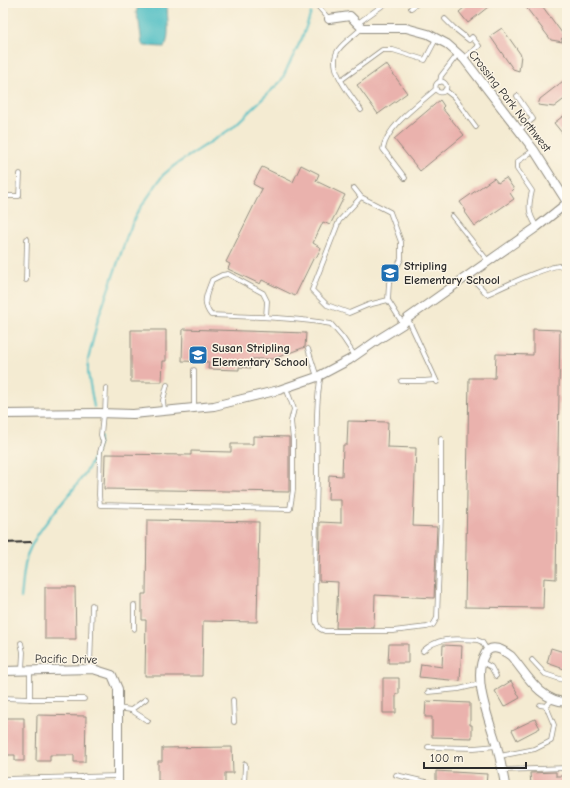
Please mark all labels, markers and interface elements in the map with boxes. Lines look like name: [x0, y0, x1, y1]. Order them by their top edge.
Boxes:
street label: Crossing Park Northwest: [466, 47, 554, 155]
place label: Stripling Elementary School: [404, 259, 500, 287]
school or university icon: Stripling Elementary School: [379, 262, 401, 284]
place label: Susan Stripling Elementary School: [212, 341, 308, 369]
school or university icon: Susan Stripling Elementary School: [187, 344, 209, 366]
street label: Pacific Drive: [35, 651, 97, 667]
scale bar: [424, 744, 526, 770]
text: 100 m: [430, 751, 463, 765]

